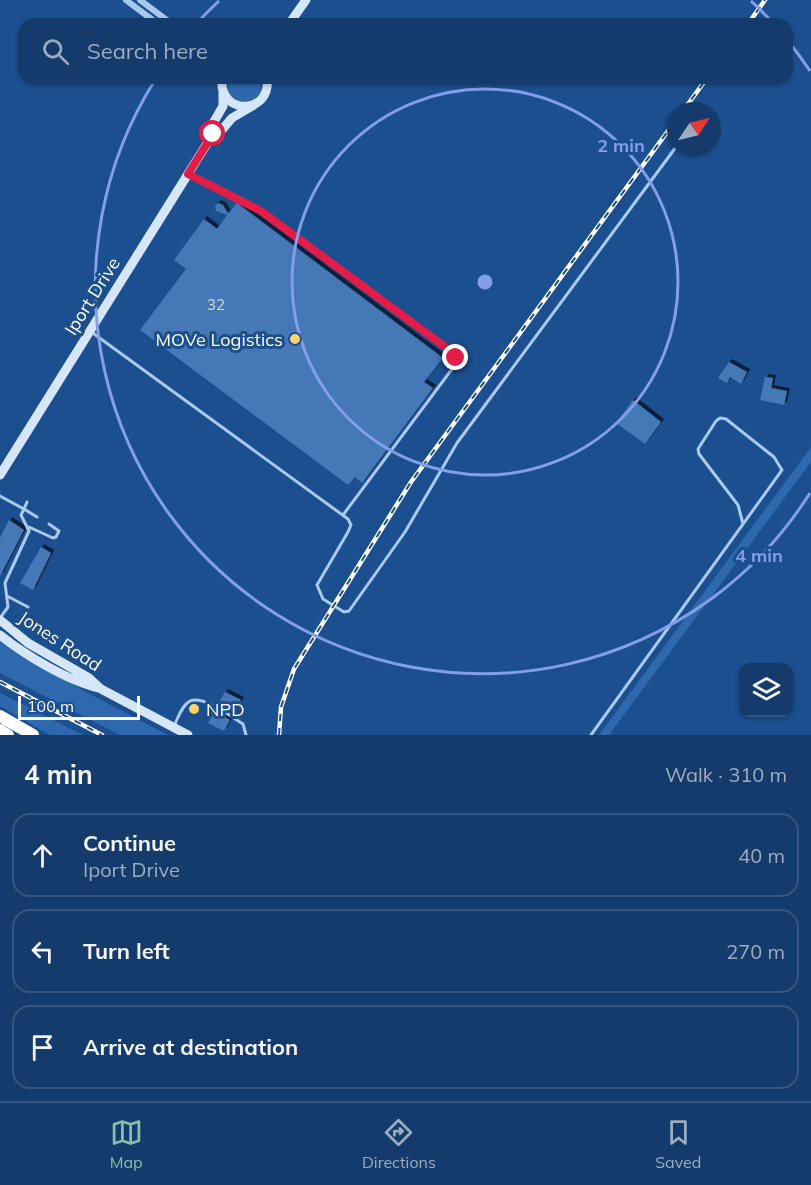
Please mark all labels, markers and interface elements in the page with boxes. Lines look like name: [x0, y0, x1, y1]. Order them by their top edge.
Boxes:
search box: [18, 18, 793, 84]
icon: search: [39, 35, 72, 68]
text: Search here: [87, 37, 208, 65]
north arrow: [667, 102, 721, 156]
route start: [199, 120, 225, 146]
text: 2 min: [597, 134, 645, 157]
street label: Iport Drive: [59, 253, 125, 339]
centre of rings: [475, 272, 495, 292]
house number: 32: [207, 295, 225, 314]
place label: MOVe Logistics: [156, 328, 283, 351]
marker: MOVe Logistics: [288, 332, 302, 346]
route end: [442, 344, 468, 370]
text: 4 min: [735, 544, 783, 567]
street label: Jones Road: [14, 606, 106, 676]
map controls: [739, 663, 793, 717]
button: layers: [739, 663, 793, 717]
scale bar: [18, 693, 140, 720]
text: 100 m: [27, 696, 74, 716]
place label: NPD: [206, 698, 245, 721]
marker: NPD: [187, 702, 201, 716]
text: 4 min: [24, 758, 93, 791]
text: Walk · 310 m: [665, 762, 787, 787]
text: Continue: [83, 829, 176, 857]
icon: ahead: [26, 839, 59, 872]
text: 40 m: [738, 843, 785, 868]
text: Iport Drive: [83, 857, 180, 882]
icon: left: [26, 935, 59, 968]
text: Turn left: [83, 937, 170, 965]
text: 270 m: [726, 939, 785, 964]
icon: arrive: [26, 1031, 59, 1064]
text: Arrive at destination: [83, 1033, 298, 1061]
tab: Map: [110, 1116, 143, 1172]
tab: Directions: [362, 1116, 436, 1172]
tab: Saved: [655, 1116, 701, 1172]

